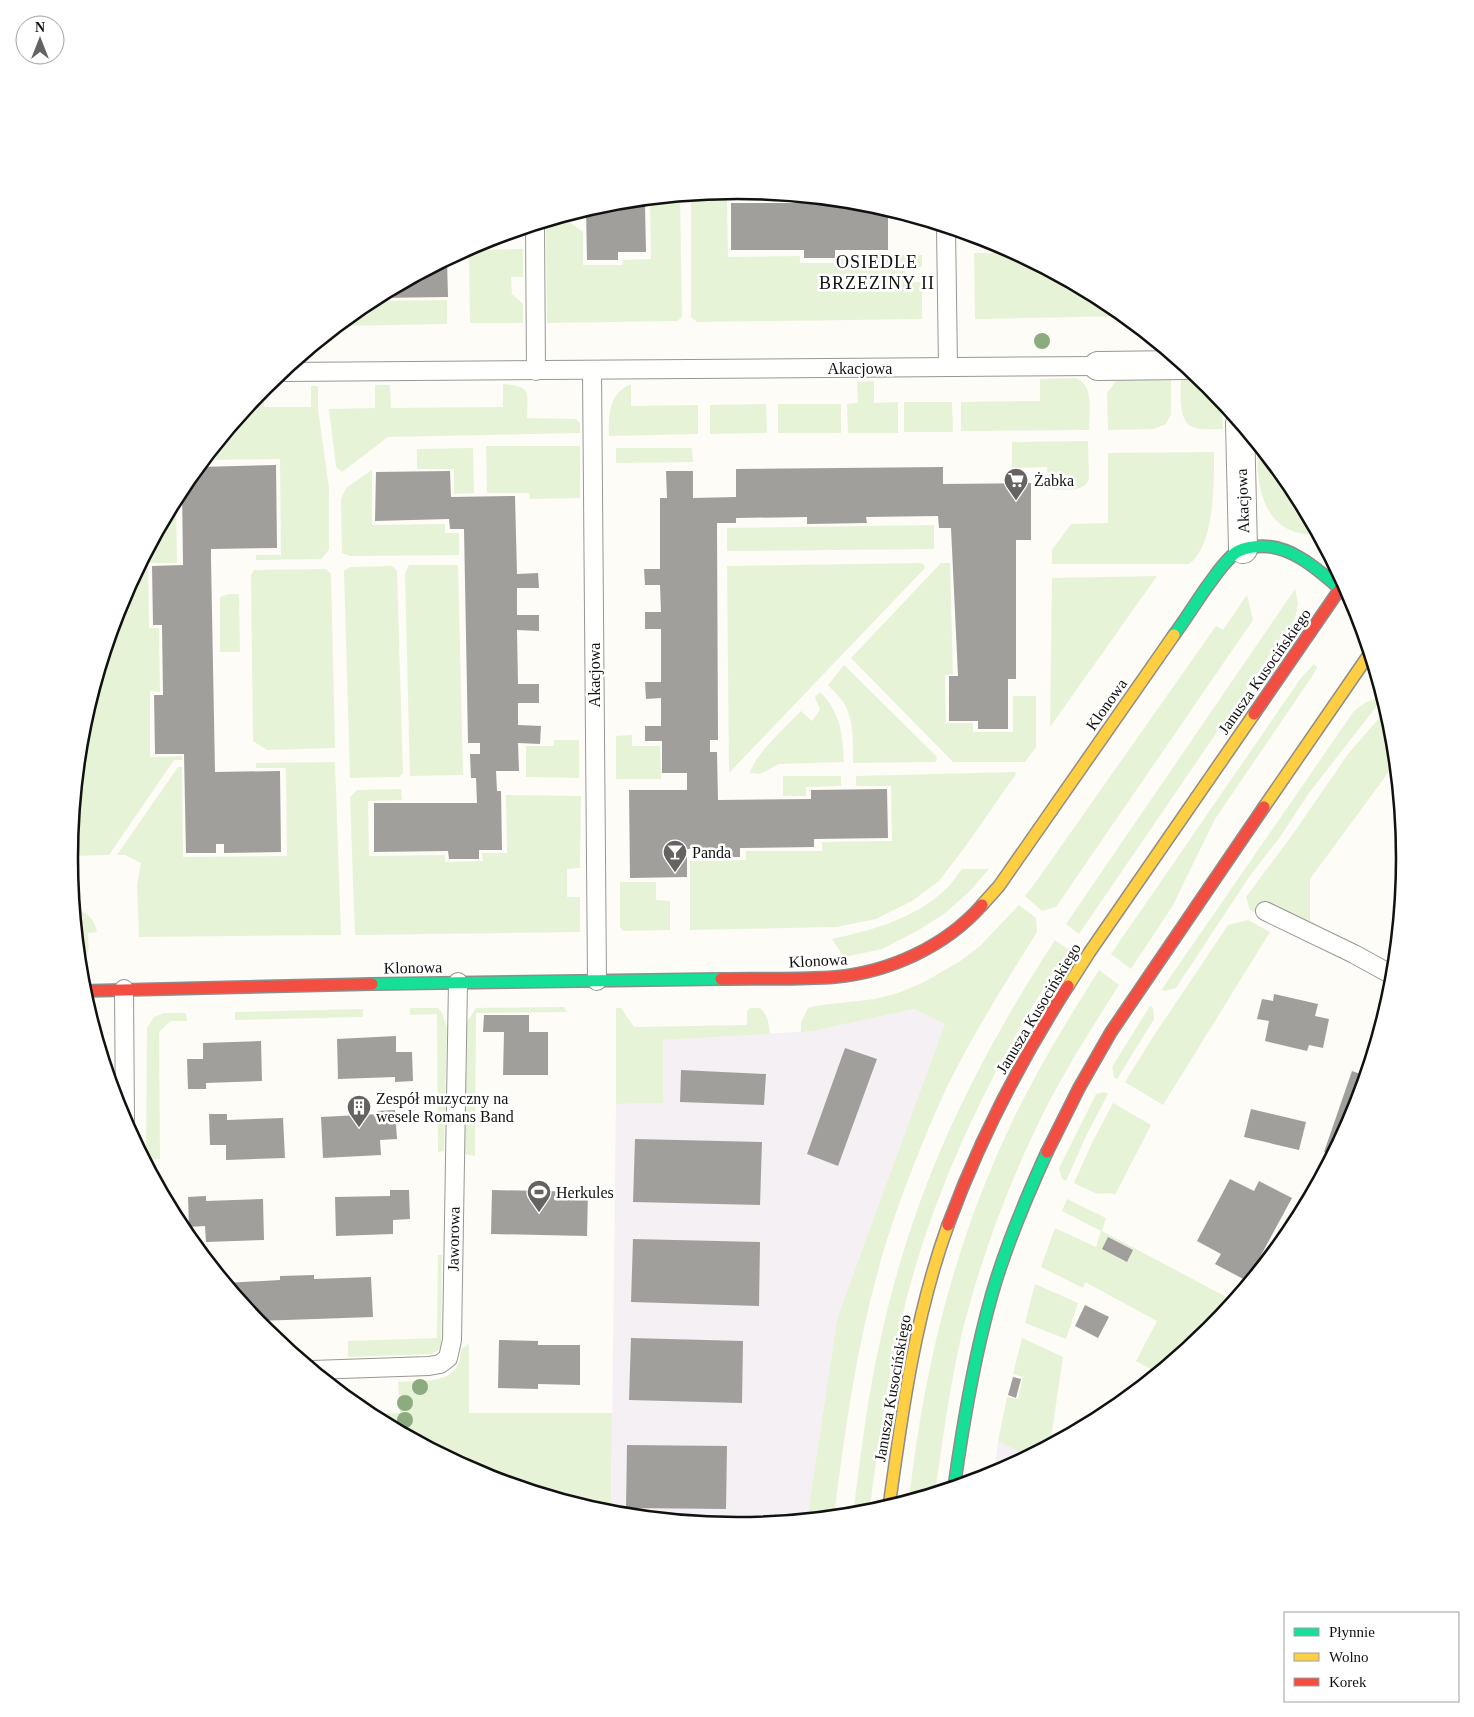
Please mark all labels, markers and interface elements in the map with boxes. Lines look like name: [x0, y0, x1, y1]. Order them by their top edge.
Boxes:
north arrow: [15, 15, 65, 65]
text: N: [35, 20, 45, 35]
district label: OSIEDLE BRZEZINY II: [819, 252, 935, 293]
street label: Akacjowa: [828, 360, 892, 378]
supermarket icon: Żabka: [1003, 467, 1029, 501]
street label: Akacjowa: [1233, 468, 1253, 534]
place label: Żabka: [1034, 472, 1074, 489]
street label: Janusza Kusocińskiego: [1215, 605, 1315, 738]
street label: Akacjowa: [586, 643, 604, 707]
street label: Klonowa: [1083, 675, 1130, 733]
bar icon: Panda: [662, 839, 688, 873]
place label: Panda: [692, 844, 731, 861]
street label: Janusza Kusocińskiego: [993, 940, 1085, 1077]
street label: Klonowa: [788, 950, 848, 971]
street label: Klonowa: [384, 958, 442, 977]
place label: Zespół muzyczny na wesele Romans Band: [376, 1090, 514, 1125]
building icon: Zespół muzyczny na wesele Romans Band: [346, 1094, 372, 1128]
sports icon: Herkules: [526, 1179, 552, 1213]
place label: Herkules: [556, 1184, 614, 1201]
street label: Jaworowa: [444, 1206, 463, 1272]
street label: Janusza Kusocińskiego: [871, 1313, 915, 1463]
legend: [1284, 1612, 1459, 1702]
text: Płynnie: [1329, 1624, 1375, 1640]
text: Wolno: [1329, 1649, 1369, 1665]
text: Korek: [1329, 1674, 1367, 1690]

